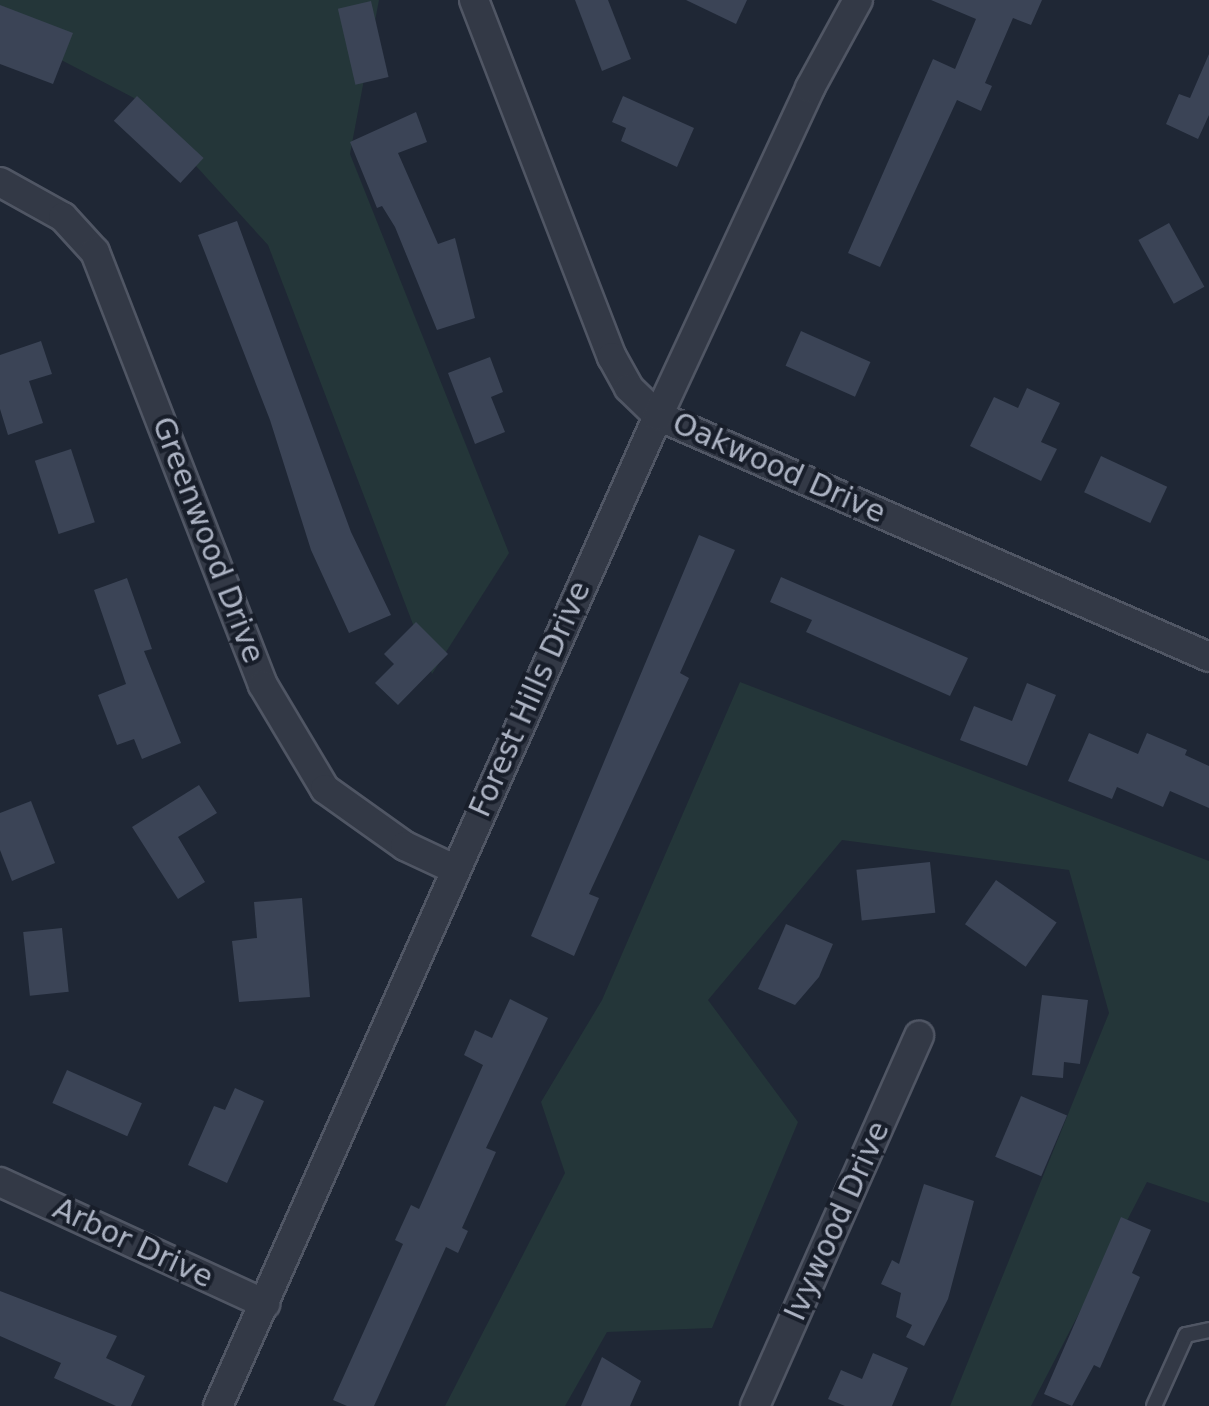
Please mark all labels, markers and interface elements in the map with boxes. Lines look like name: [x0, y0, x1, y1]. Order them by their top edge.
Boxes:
street label: Oakwood Drive: [667, 405, 891, 531]
street label: Greenwood Drive: [144, 412, 272, 668]
street label: Forest Hills Drive: [462, 576, 598, 822]
street label: Ivywood Drive: [777, 1116, 897, 1326]
street label: Arbor Drive: [47, 1190, 219, 1296]

